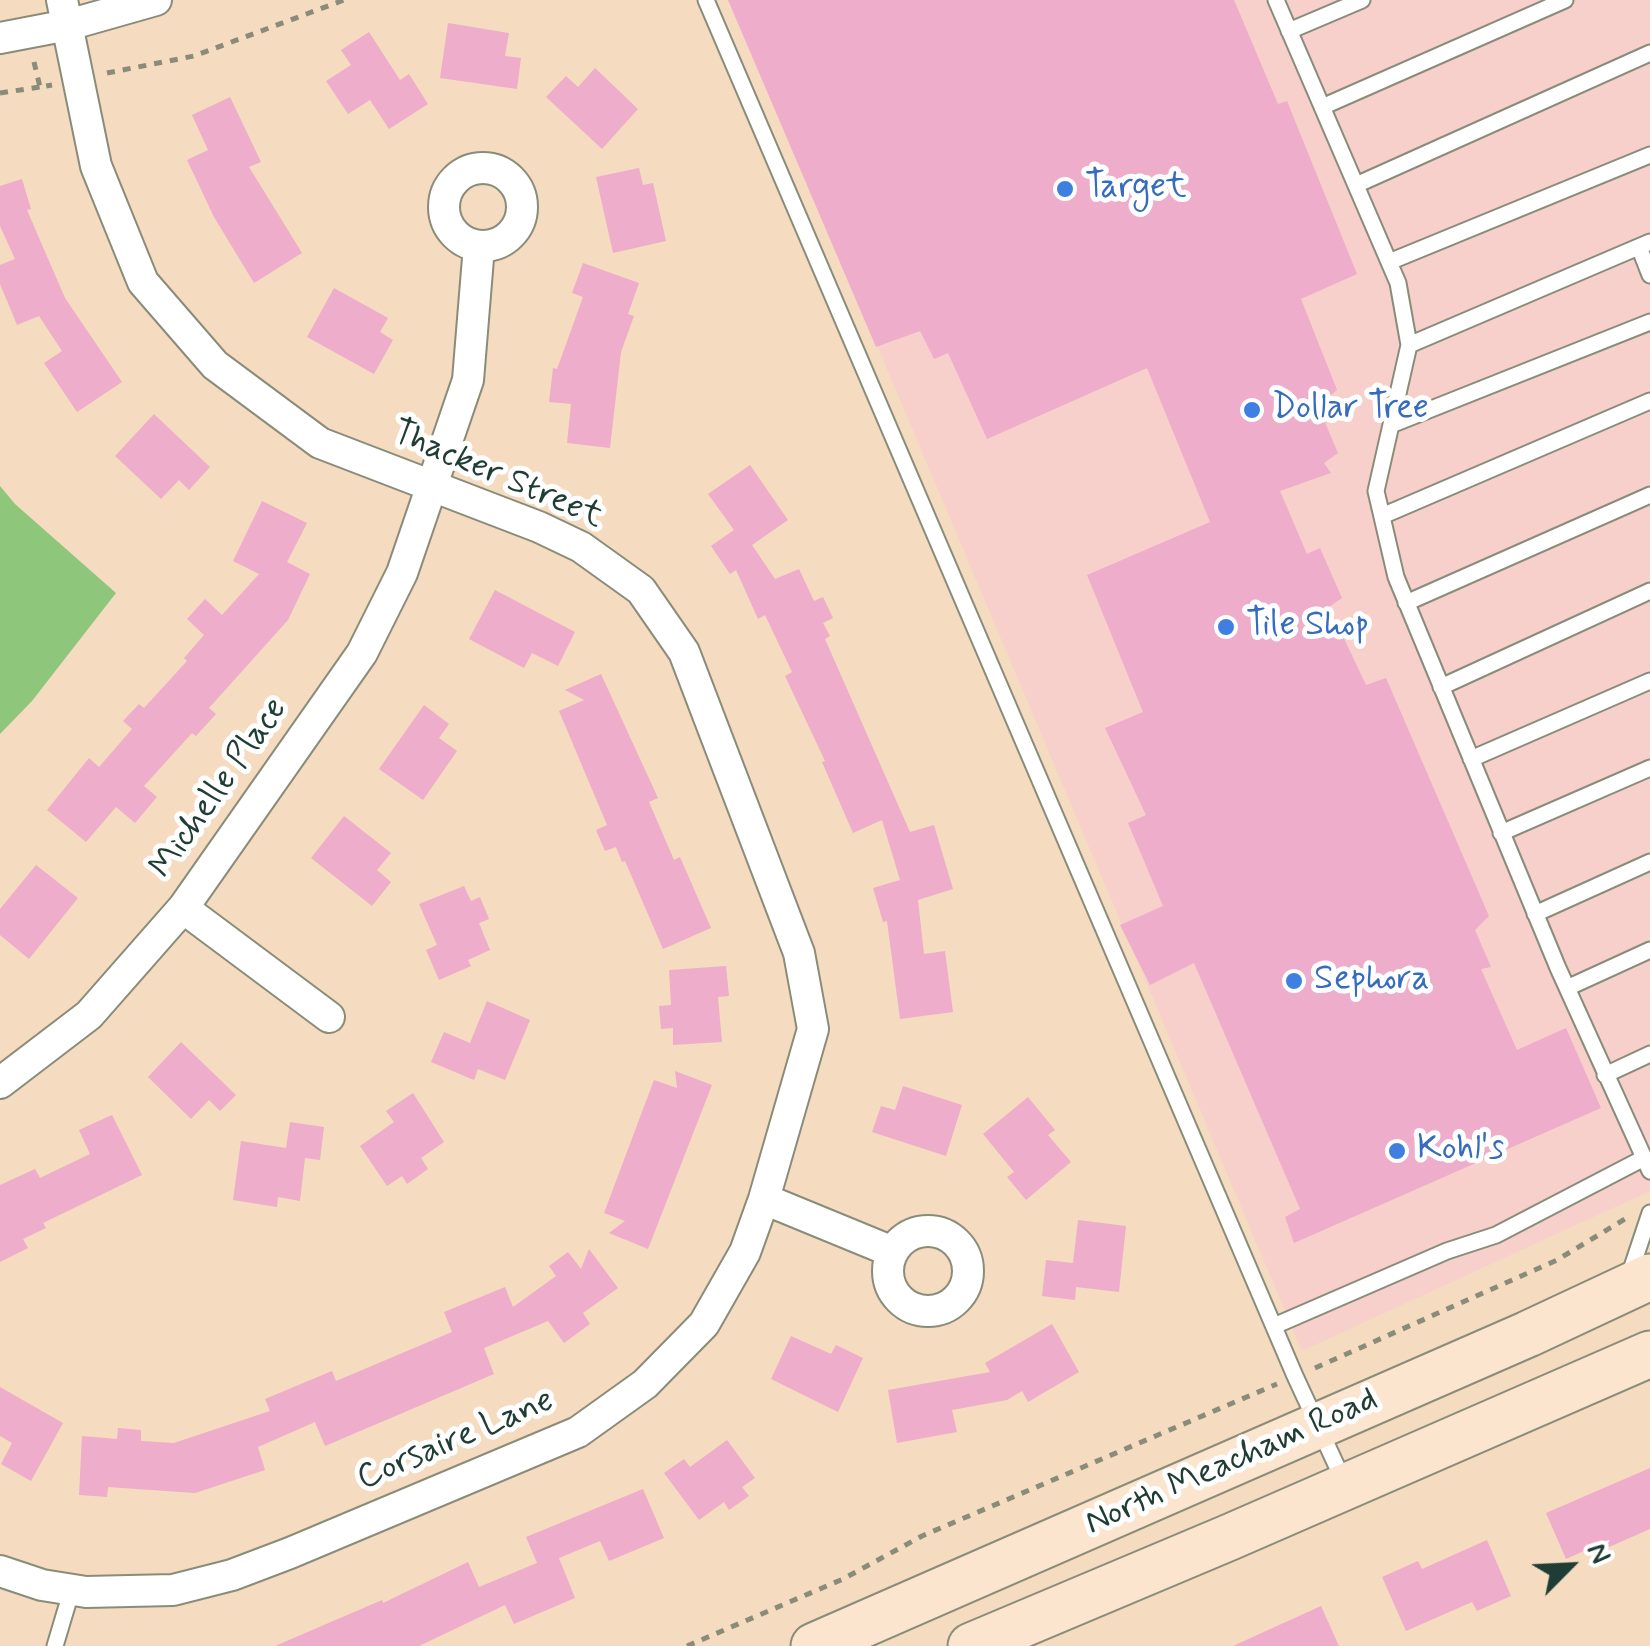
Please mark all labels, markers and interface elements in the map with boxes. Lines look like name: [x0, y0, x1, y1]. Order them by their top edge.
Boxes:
place label: Target: [1085, 168, 1186, 210]
marker: Target: [1054, 178, 1076, 200]
place label: Dollar Tree: [1272, 389, 1429, 431]
marker: Dollar Tree: [1241, 399, 1263, 421]
street label: Thacker Street: [385, 413, 609, 539]
place label: Tile Shop: [1246, 606, 1369, 648]
marker: Tile Shop: [1215, 616, 1237, 638]
street label: Michelle Place: [142, 691, 298, 887]
place label: Sephora: [1314, 960, 1429, 1002]
marker: Sephora: [1283, 970, 1305, 992]
place label: Kohl's: [1417, 1130, 1504, 1172]
marker: Kohl's: [1386, 1140, 1408, 1162]
street label: North Meacham Road: [1079, 1380, 1385, 1546]
street label: Corsaire Lane: [351, 1381, 561, 1501]
north arrow: [1520, 1516, 1620, 1616]
text: N: [1577, 1538, 1619, 1570]

